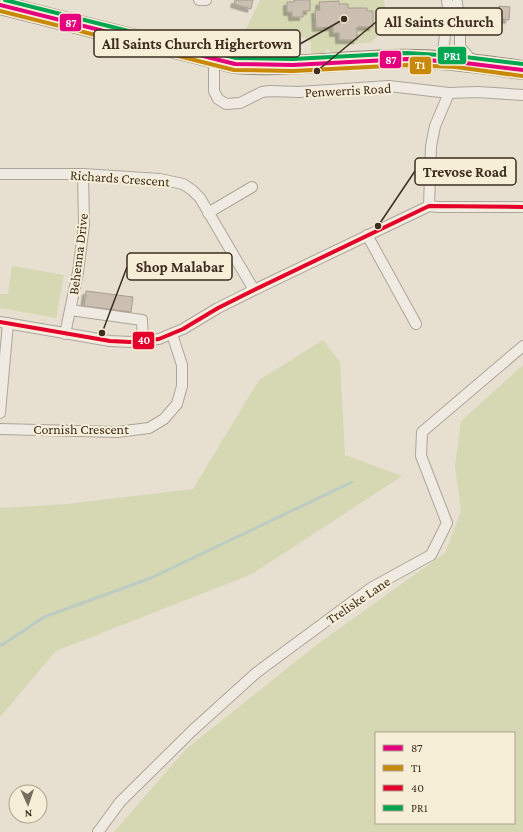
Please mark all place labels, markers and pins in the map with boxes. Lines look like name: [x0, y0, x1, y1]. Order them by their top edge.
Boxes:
callout: All Saints Church: [376, 8, 502, 35]
callout: All Saints Church Highertown: [94, 30, 300, 57]
callout: Trevose Road: [415, 158, 516, 185]
callout: Shop Malabar: [127, 253, 232, 280]

